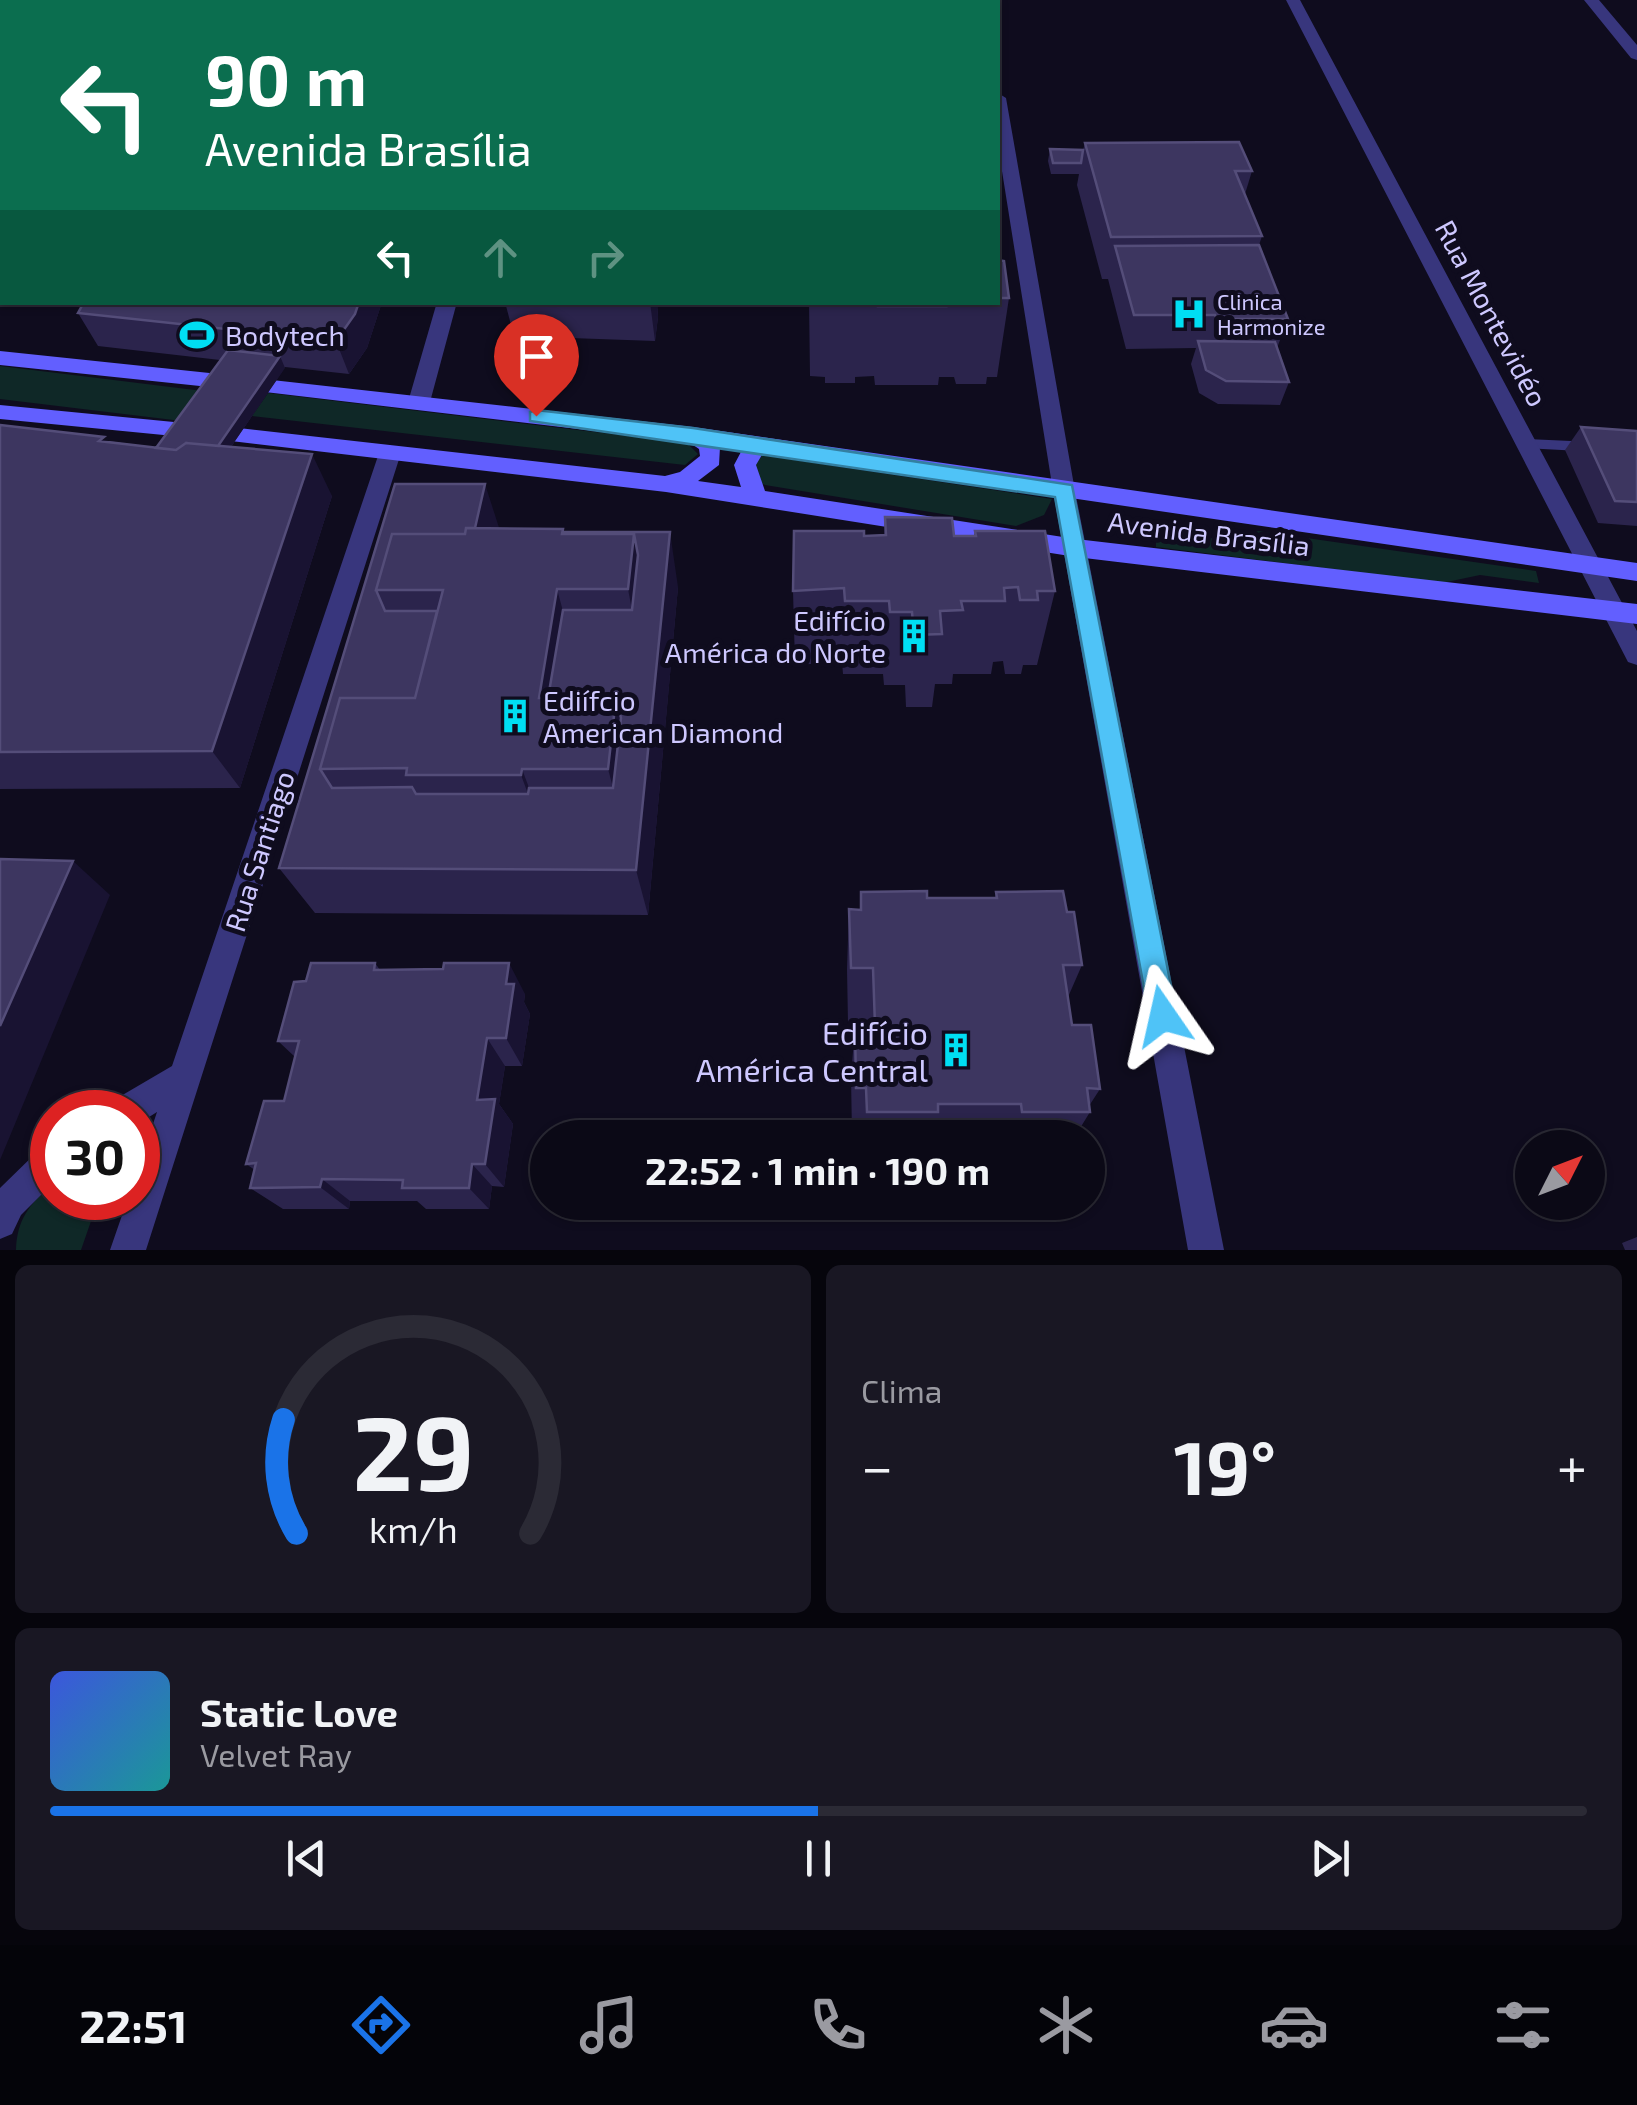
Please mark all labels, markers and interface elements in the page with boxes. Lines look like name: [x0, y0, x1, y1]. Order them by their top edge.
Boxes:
text: 90 m: [205, 36, 367, 120]
icon: left: [40, 40, 170, 170]
text: Avenida Brasília: [205, 121, 532, 175]
street label: Rua Montevidéo: [1429, 214, 1555, 412]
icon: left: [368, 230, 423, 285]
icon: ahead: [473, 230, 528, 285]
icon: right: [578, 230, 633, 285]
place label: Clinica Harmonize: [1217, 288, 1326, 339]
hospital icon: Clinica Harmonize: [1170, 295, 1208, 333]
pin: [494, 314, 579, 417]
sports icon: Bodytech: [178, 316, 216, 354]
place label: Bodytech: [225, 318, 345, 352]
icon: arrive: [509, 329, 564, 384]
street label: Avenida Brasília: [1106, 504, 1312, 562]
place label: Edifício América do Norte: [665, 603, 886, 669]
building icon: Edifício América do Norte: [895, 617, 933, 655]
place label: Ediífcio American Diamond: [543, 683, 783, 749]
building icon: Ediífcio American Diamond: [496, 697, 534, 735]
street label: Rua Santiago: [217, 767, 301, 935]
position arrow: [1111, 964, 1215, 1068]
place label: Edifício América Central: [696, 1013, 928, 1088]
building icon: Edifício América Central: [937, 1031, 975, 1069]
speed limit sign: 30: [30, 1090, 160, 1220]
north arrow: [1515, 1130, 1605, 1220]
map controls: [1515, 1130, 1605, 1220]
text: 22:52 · 1 min · 190 m: [645, 1147, 990, 1193]
text: Clima: [861, 1371, 942, 1409]
text: 29: [352, 1387, 474, 1512]
text: 19°: [1174, 1420, 1276, 1510]
text: −: [861, 1432, 893, 1498]
text: +: [1557, 1432, 1587, 1498]
text: km/h: [369, 1507, 457, 1550]
text: Static Love: [200, 1689, 398, 1735]
text: Velvet Ray: [200, 1735, 352, 1773]
icon: previous: [279, 1831, 334, 1886]
icon: pause: [791, 1831, 846, 1886]
icon: next: [1303, 1831, 1358, 1886]
icon: directions: [346, 1990, 416, 2060]
icon: music: [574, 1990, 644, 2060]
icon: phone: [803, 1990, 873, 2060]
icon: climate: [1031, 1990, 1101, 2060]
icon: car: [1259, 1990, 1329, 2060]
icon: filters: [1488, 1990, 1558, 2060]
text: 22:51: [79, 1998, 187, 2052]

